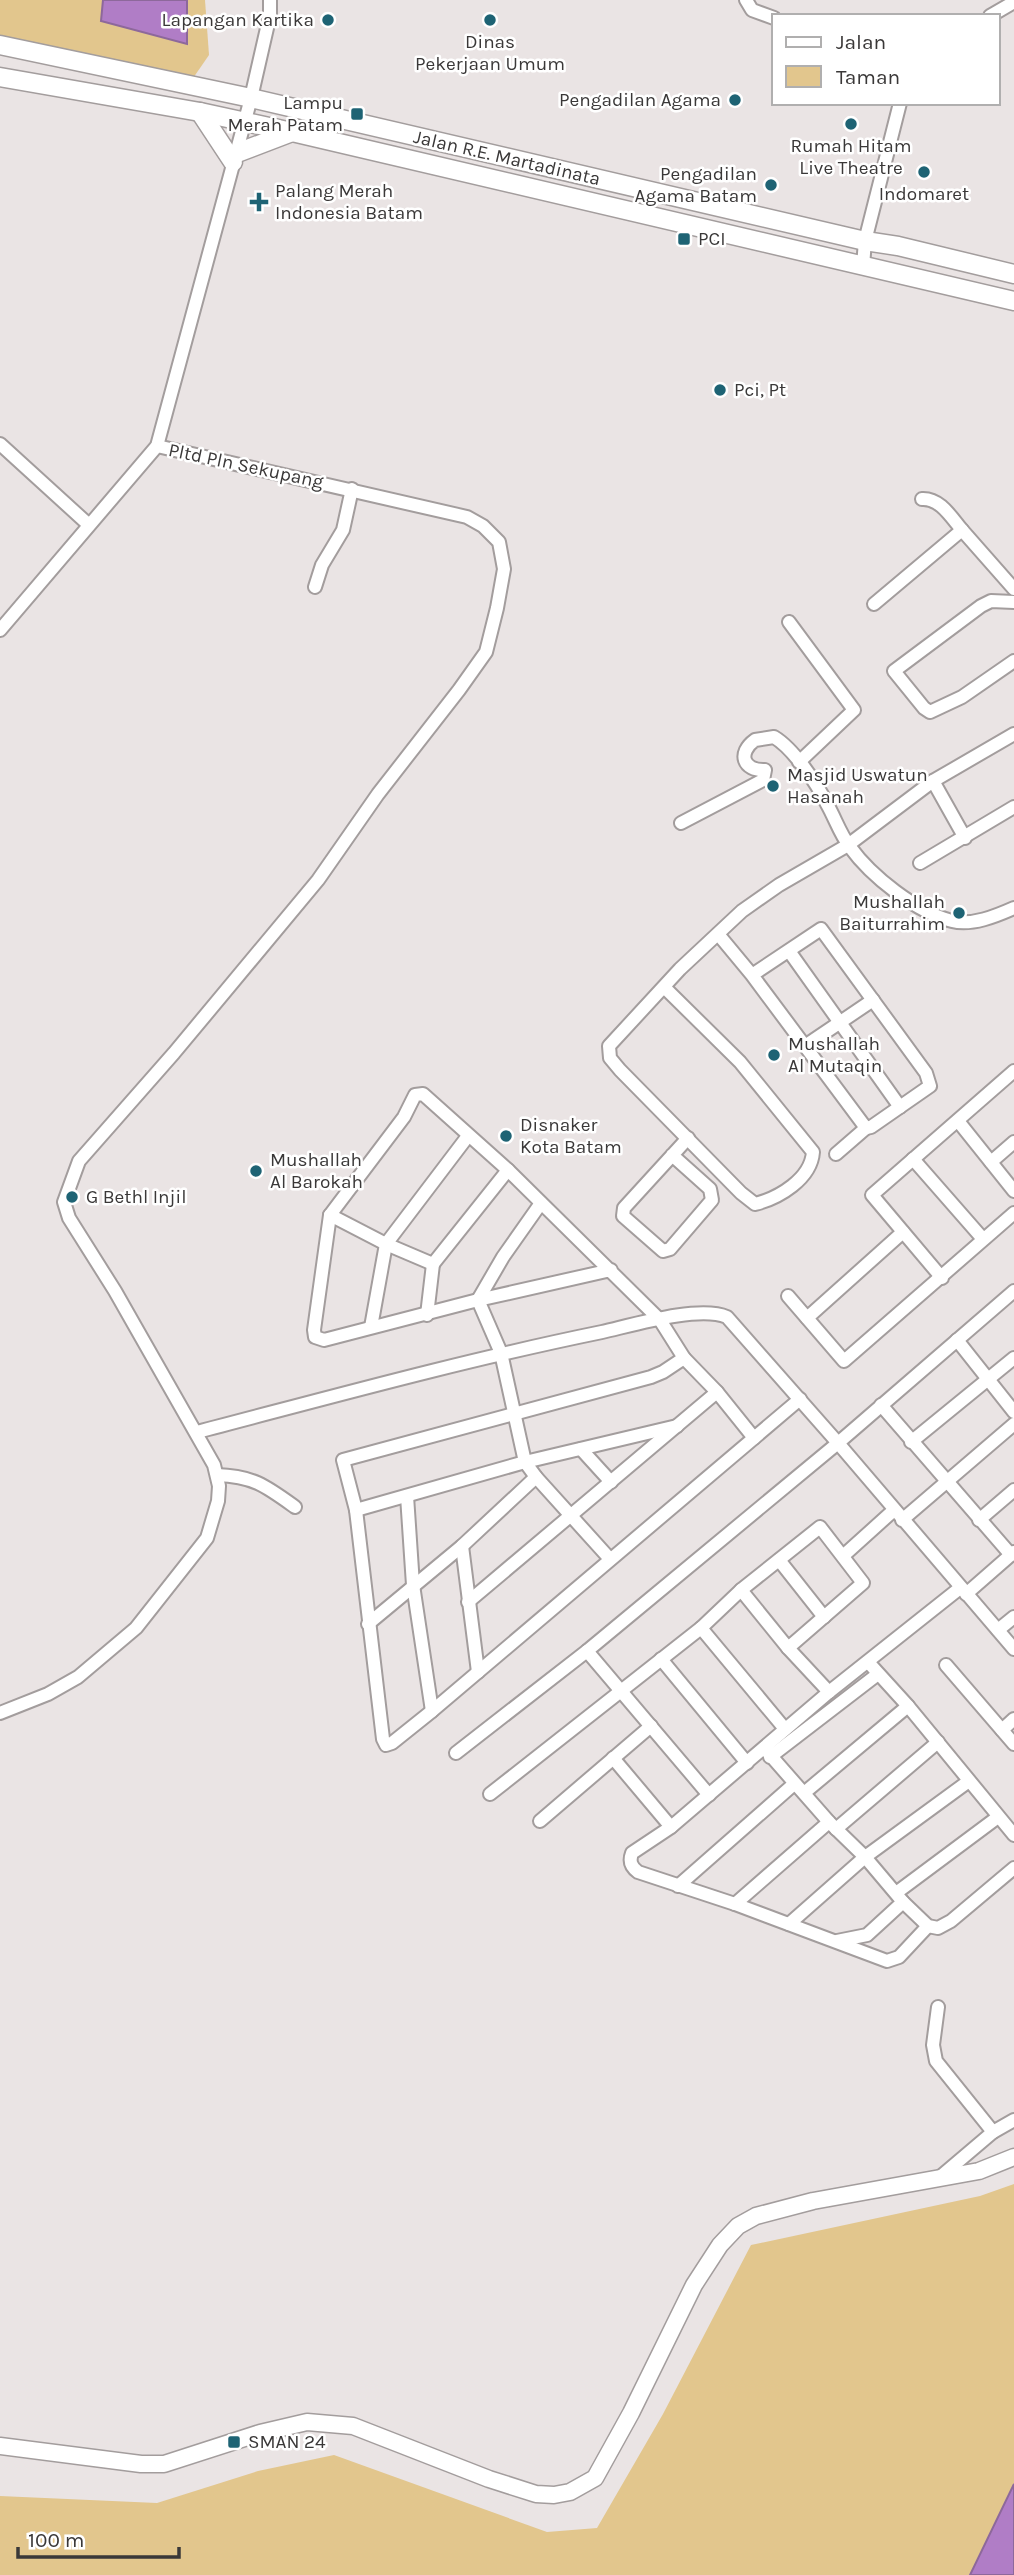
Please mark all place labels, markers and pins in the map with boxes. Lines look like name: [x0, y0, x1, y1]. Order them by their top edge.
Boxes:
place label: Lapangan Kartika: [162, 9, 314, 31]
marker: Lapangan Kartika: [320, 12, 336, 28]
marker: Dinas Pekerjaan Umum: [482, 12, 498, 28]
place label: Dinas Pekerjaan Umum: [415, 31, 565, 75]
place label: Pengadilan Agama: [559, 89, 721, 111]
place label: Lampu Merah Patam: [227, 92, 343, 136]
marker: Pengadilan Agama: [727, 92, 743, 108]
marker: Lampu Merah Patam: [349, 106, 365, 122]
marker: Rumah Hitam Live Theatre: [843, 116, 859, 132]
place label: Rumah Hitam Live Theatre: [790, 135, 912, 179]
place label: Pengadilan Agama Batam: [635, 163, 757, 207]
marker: Indomaret: [916, 164, 932, 180]
marker: Pengadilan Agama Batam: [763, 177, 779, 193]
place label: Palang Merah Indonesia Batam: [275, 180, 423, 224]
place label: Indomaret: [879, 183, 969, 205]
marker: Palang Merah Indonesia Batam: [249, 192, 269, 212]
place label: PCI: [698, 228, 725, 250]
marker: PCI: [676, 231, 692, 247]
place label: Pci, Pt: [734, 379, 786, 401]
marker: Pci, Pt: [712, 382, 728, 398]
place label: Masjid Uswatun Hasanah: [787, 764, 928, 808]
marker: Masjid Uswatun Hasanah: [765, 778, 781, 794]
place label: Mushallah Baiturrahim: [839, 891, 945, 935]
marker: Mushallah Baiturrahim: [951, 905, 967, 921]
place label: Mushallah Al Mutaqin: [788, 1033, 882, 1077]
marker: Mushallah Al Mutaqin: [766, 1047, 782, 1063]
place label: Disnaker Kota Batam: [520, 1114, 622, 1158]
marker: Disnaker Kota Batam: [498, 1128, 514, 1144]
place label: Mushallah Al Barokah: [270, 1149, 363, 1193]
marker: Mushallah Al Barokah: [248, 1163, 264, 1179]
place label: G Bethl Injil: [86, 1186, 186, 1208]
marker: G Bethl Injil: [64, 1189, 80, 1205]
place label: SMAN 24: [248, 2431, 326, 2453]
marker: SMAN 24: [226, 2434, 242, 2450]

